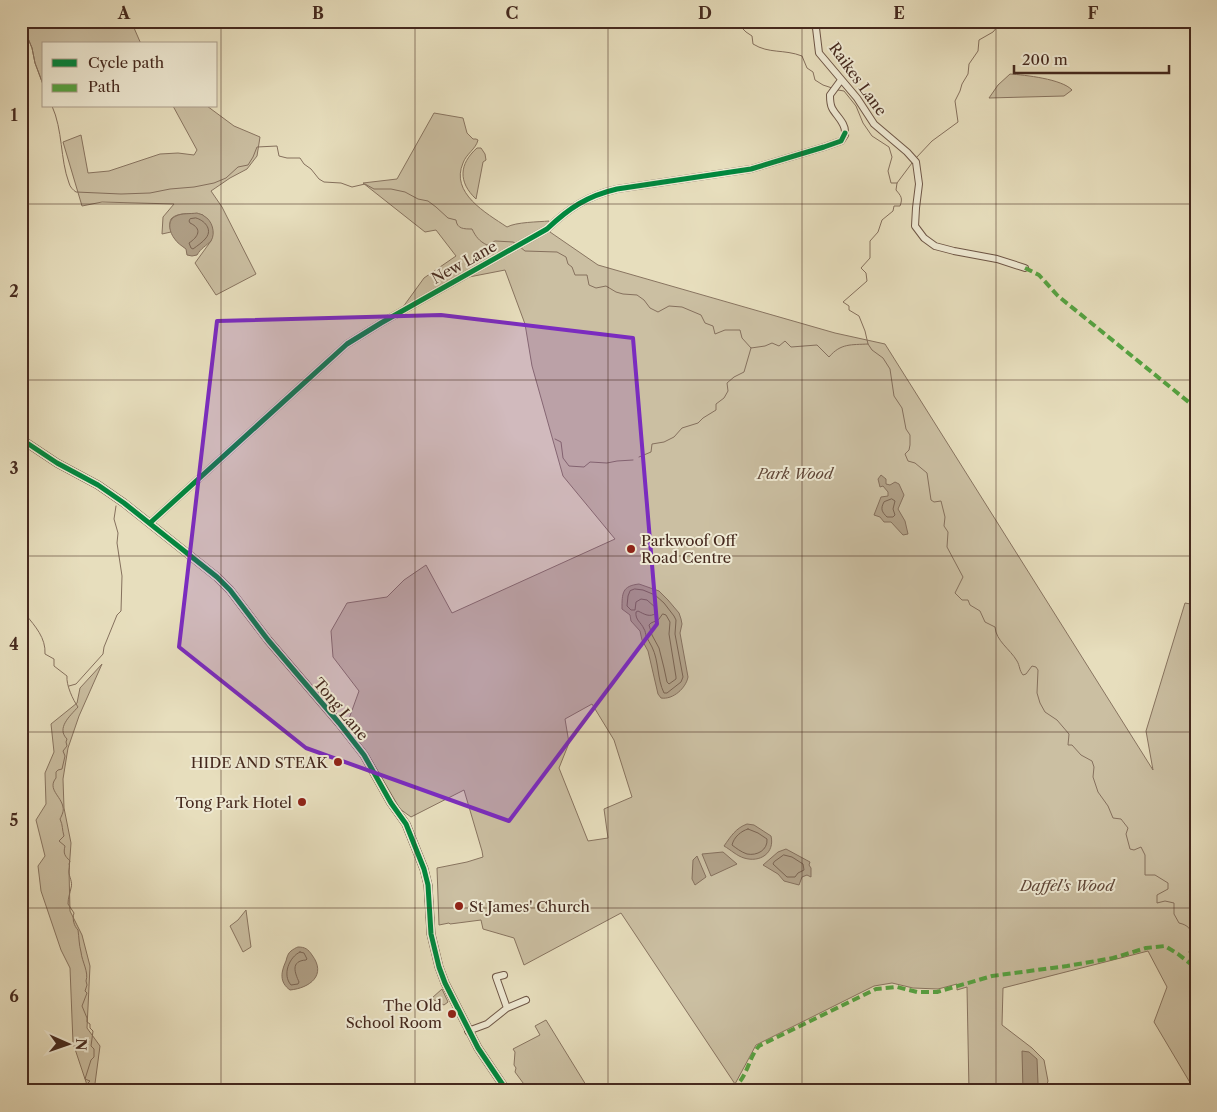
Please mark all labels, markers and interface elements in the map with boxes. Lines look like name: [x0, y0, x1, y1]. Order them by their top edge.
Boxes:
text: A: [117, 3, 131, 23]
text: B: [312, 3, 324, 23]
text: C: [506, 3, 518, 23]
text: D: [698, 3, 712, 23]
text: E: [893, 3, 905, 23]
text: F: [1088, 3, 1099, 23]
street label: Raikes Lane: [825, 39, 891, 119]
legend: [42, 42, 218, 108]
scale bar: [1014, 42, 1170, 74]
text: 200 m: [1022, 50, 1068, 69]
text: Cycle path: [88, 53, 165, 72]
text: Path: [88, 77, 121, 96]
text: 1: [10, 105, 18, 125]
street label: New Lane: [428, 236, 500, 288]
text: 2: [9, 281, 19, 301]
text: 3: [9, 458, 19, 478]
park label: Park Wood: [756, 464, 835, 483]
place label: Parkwoof Off Road Centre: [641, 531, 737, 567]
marker: Parkwoof Off Road Centre: [625, 543, 637, 555]
text: 4: [9, 634, 19, 654]
street label: Tong Lane: [309, 674, 373, 744]
place label: HIDE AND STEAK: [191, 753, 329, 772]
marker: HIDE AND STEAK: [332, 756, 344, 768]
place label: Tong Park Hotel: [176, 793, 293, 812]
marker: Tong Park Hotel: [296, 796, 308, 808]
text: 5: [10, 810, 19, 830]
park label: Daffel's Wood: [1019, 876, 1116, 895]
place label: St James' Church: [469, 897, 590, 916]
marker: St James' Church: [453, 900, 465, 912]
text: 6: [9, 986, 19, 1006]
place label: The Old School Room: [346, 996, 442, 1032]
marker: The Old School Room: [446, 1008, 458, 1020]
north arrow: [42, 1020, 92, 1070]
text: N: [72, 1038, 90, 1051]

